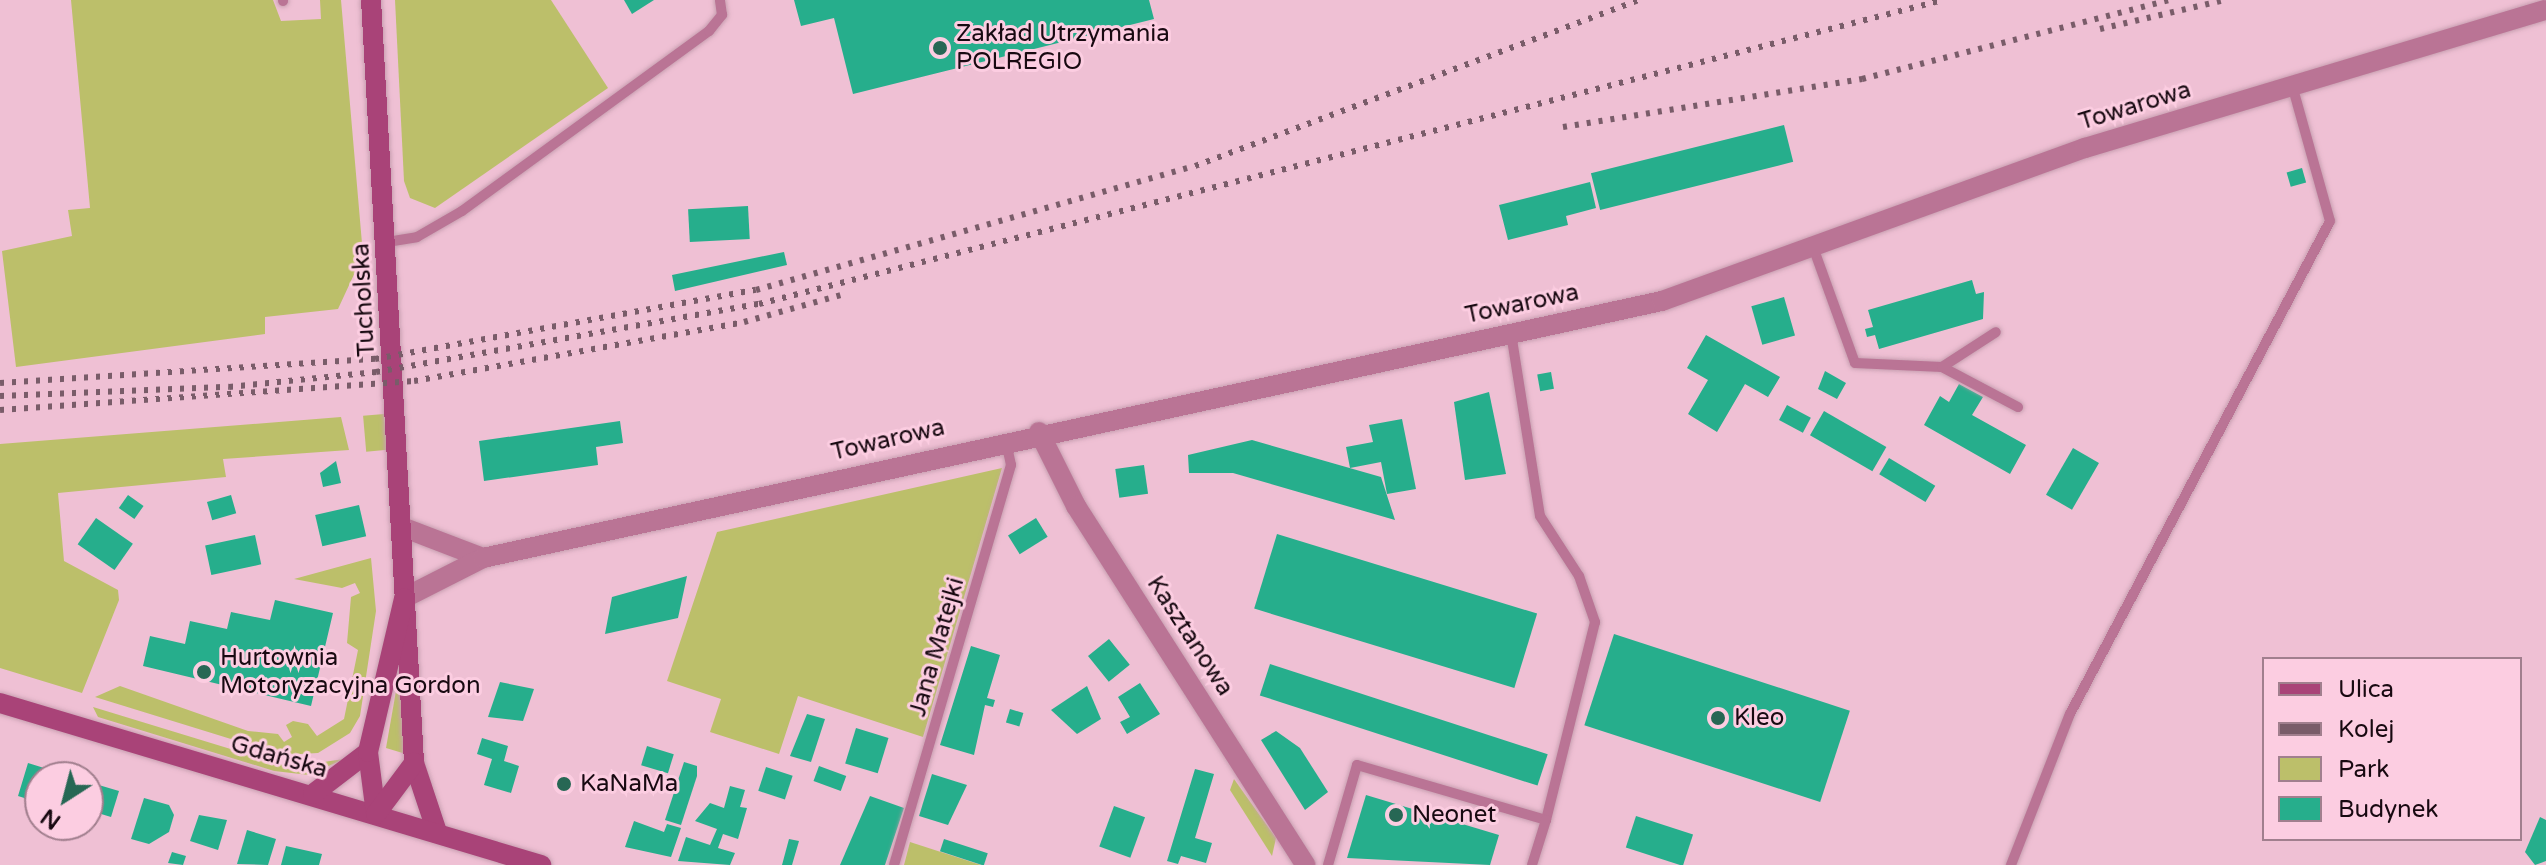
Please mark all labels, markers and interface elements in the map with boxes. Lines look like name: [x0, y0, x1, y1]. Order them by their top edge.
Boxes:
place label: Zakład Utrzymania POLREGIO: [956, 20, 1170, 76]
marker: Zakład Utrzymania POLREGIO: [931, 39, 949, 57]
street label: Towarowa: [2076, 75, 2194, 137]
street label: Tucholska: [347, 243, 381, 357]
street label: Towarowa: [1463, 278, 1581, 330]
street label: Towarowa: [829, 413, 947, 467]
street label: Kasztanowa: [1141, 571, 1239, 701]
street label: Jana Matejki: [903, 574, 971, 720]
place label: Hurtownia Motoryzacyjna Gordon: [220, 644, 481, 700]
legend: [2262, 657, 2522, 841]
marker: Hurtownia Motoryzacyjna Gordon: [195, 663, 213, 681]
text: Ulica: [2338, 675, 2394, 704]
place label: Kleo: [1734, 704, 1784, 732]
marker: Kleo: [1709, 709, 1727, 727]
text: Kolej: [2338, 715, 2394, 744]
street label: Gdańska: [227, 729, 331, 785]
text: Park: [2338, 755, 2389, 784]
north arrow: [24, 761, 104, 841]
place label: KaNaMa: [580, 770, 678, 798]
marker: KaNaMa: [555, 775, 573, 793]
text: Budynek: [2338, 795, 2438, 824]
place label: Neonet: [1412, 801, 1496, 829]
text: N: [36, 803, 66, 835]
marker: Neonet: [1387, 806, 1405, 824]

